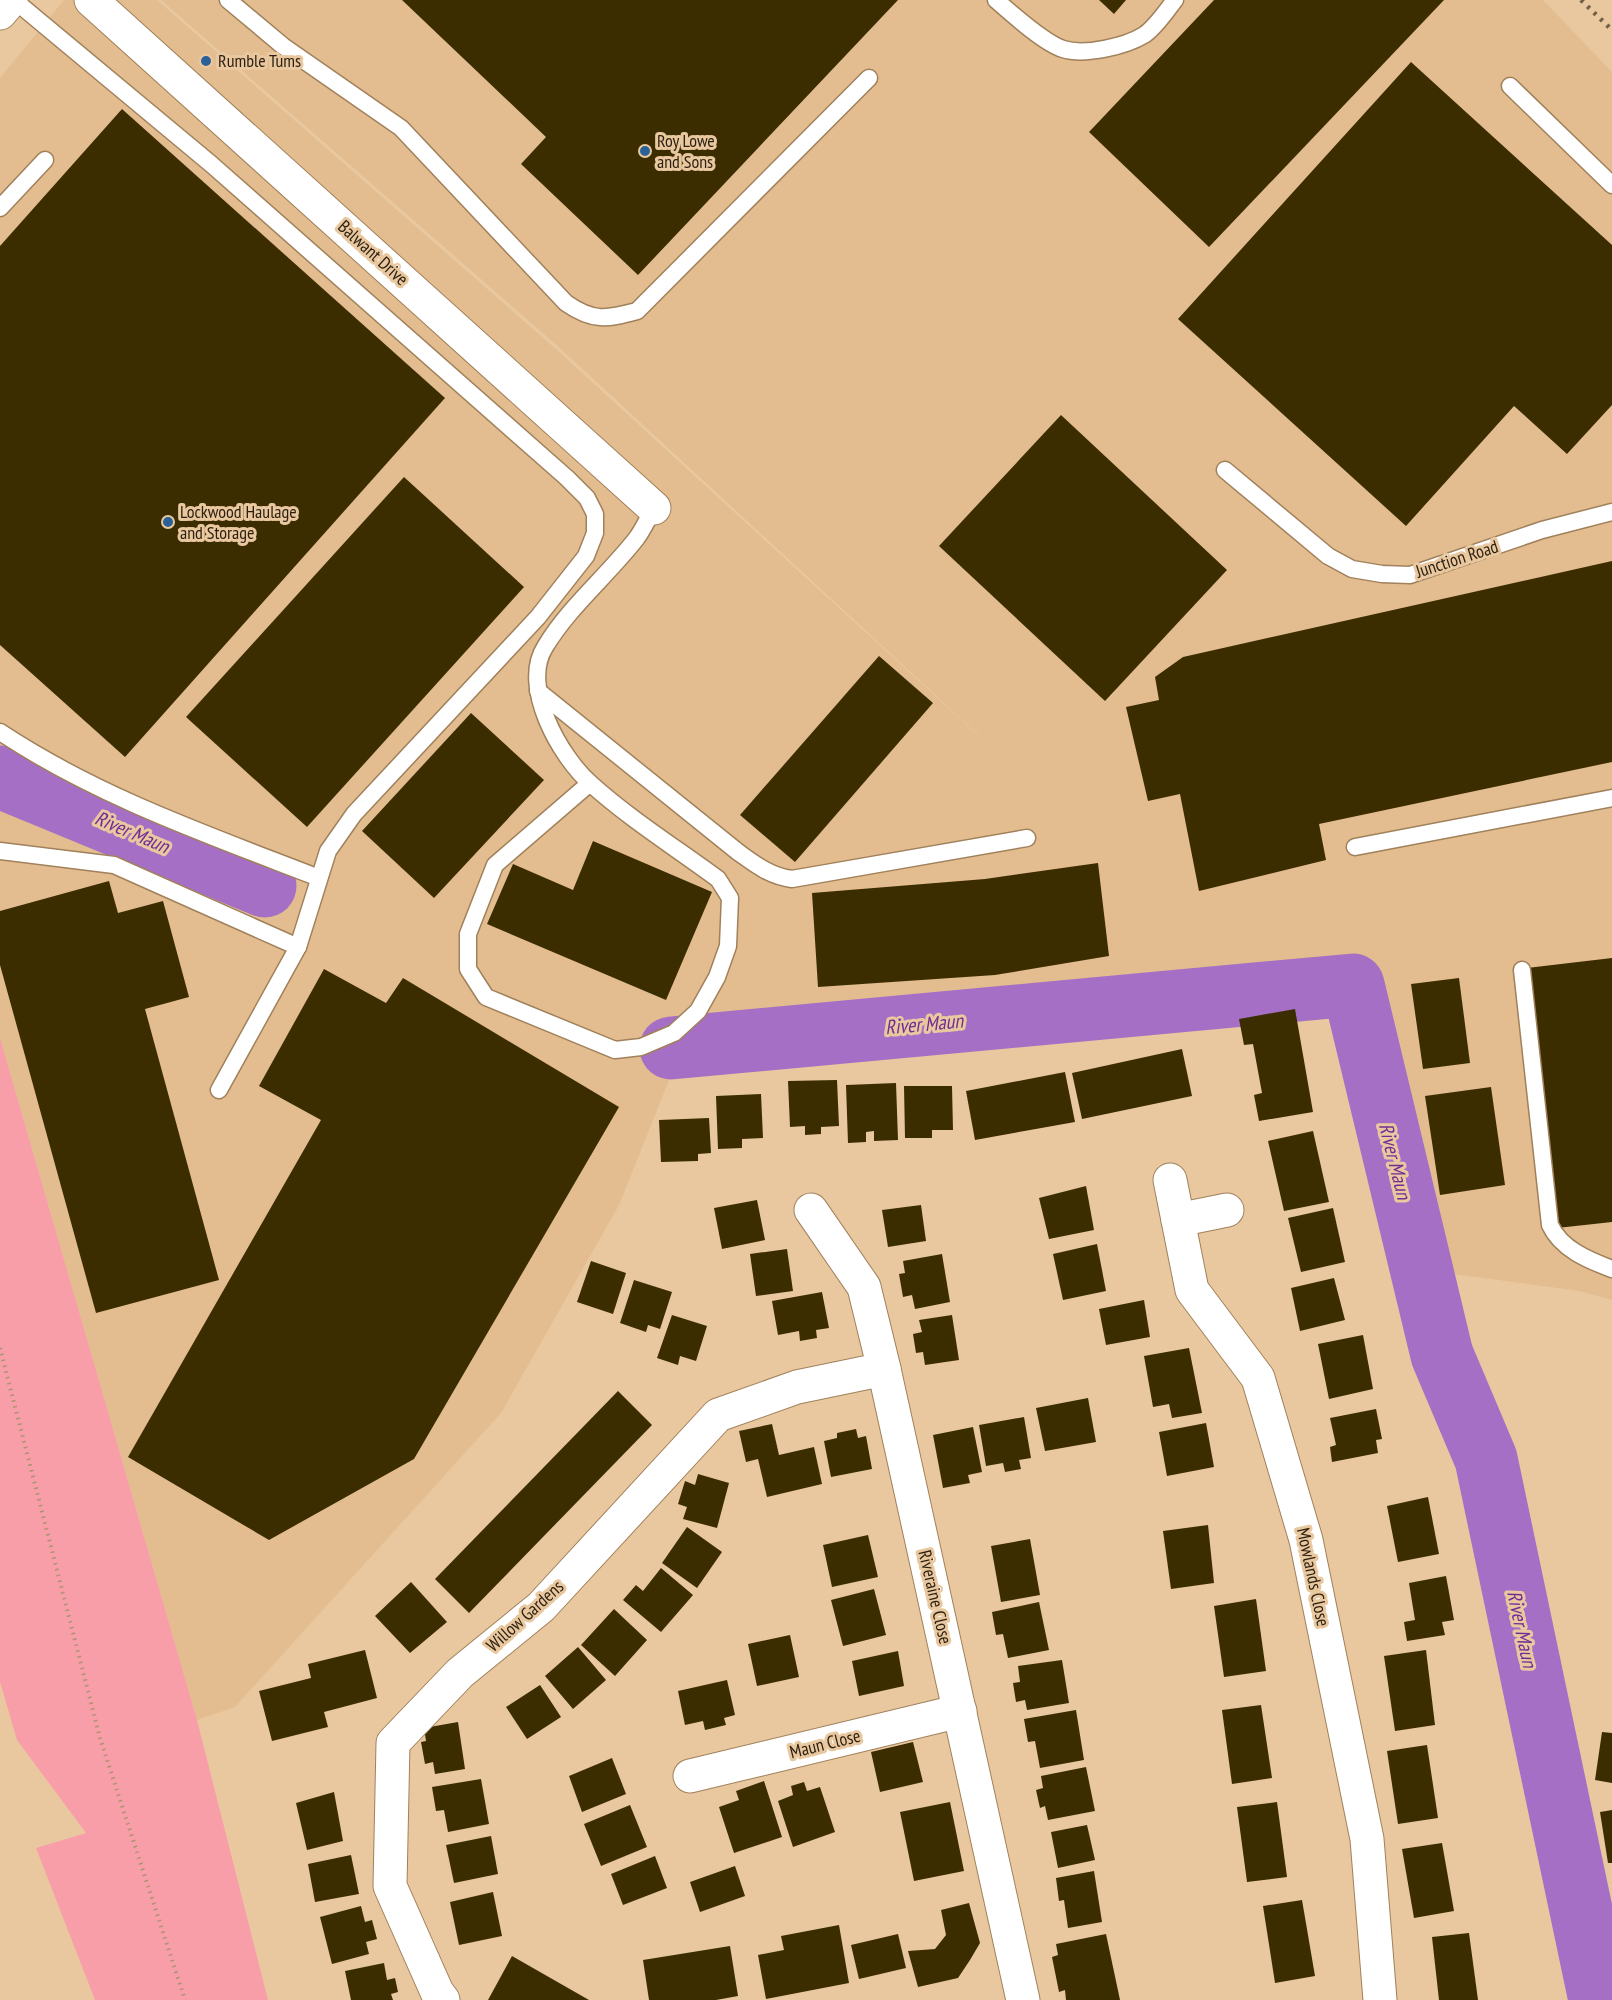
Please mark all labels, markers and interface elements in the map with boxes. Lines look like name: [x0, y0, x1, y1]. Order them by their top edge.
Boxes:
place label: Rumble Tums: [218, 49, 301, 72]
marker: Rumble Tums: [199, 54, 213, 68]
place label: Roy Lowe and Sons: [657, 129, 715, 173]
marker: Roy Lowe and Sons: [638, 144, 652, 158]
street label: Balwant Drive: [333, 215, 413, 290]
place label: Lockwood Haulage and Storage: [180, 500, 297, 544]
marker: Lockwood Haulage and Storage: [161, 515, 175, 529]
street label: Junction Road: [1412, 534, 1501, 583]
water label: River Maun: [91, 805, 174, 860]
water label: River Maun: [884, 1008, 965, 1040]
water label: River Maun: [1373, 1120, 1417, 1203]
street label: Mowlands Close: [1292, 1525, 1335, 1628]
street label: Riveraine Close: [913, 1548, 957, 1646]
street label: Willow Gardens: [481, 1575, 568, 1656]
water label: River Maun: [1501, 1588, 1543, 1671]
street label: Maun Close: [787, 1724, 863, 1763]

